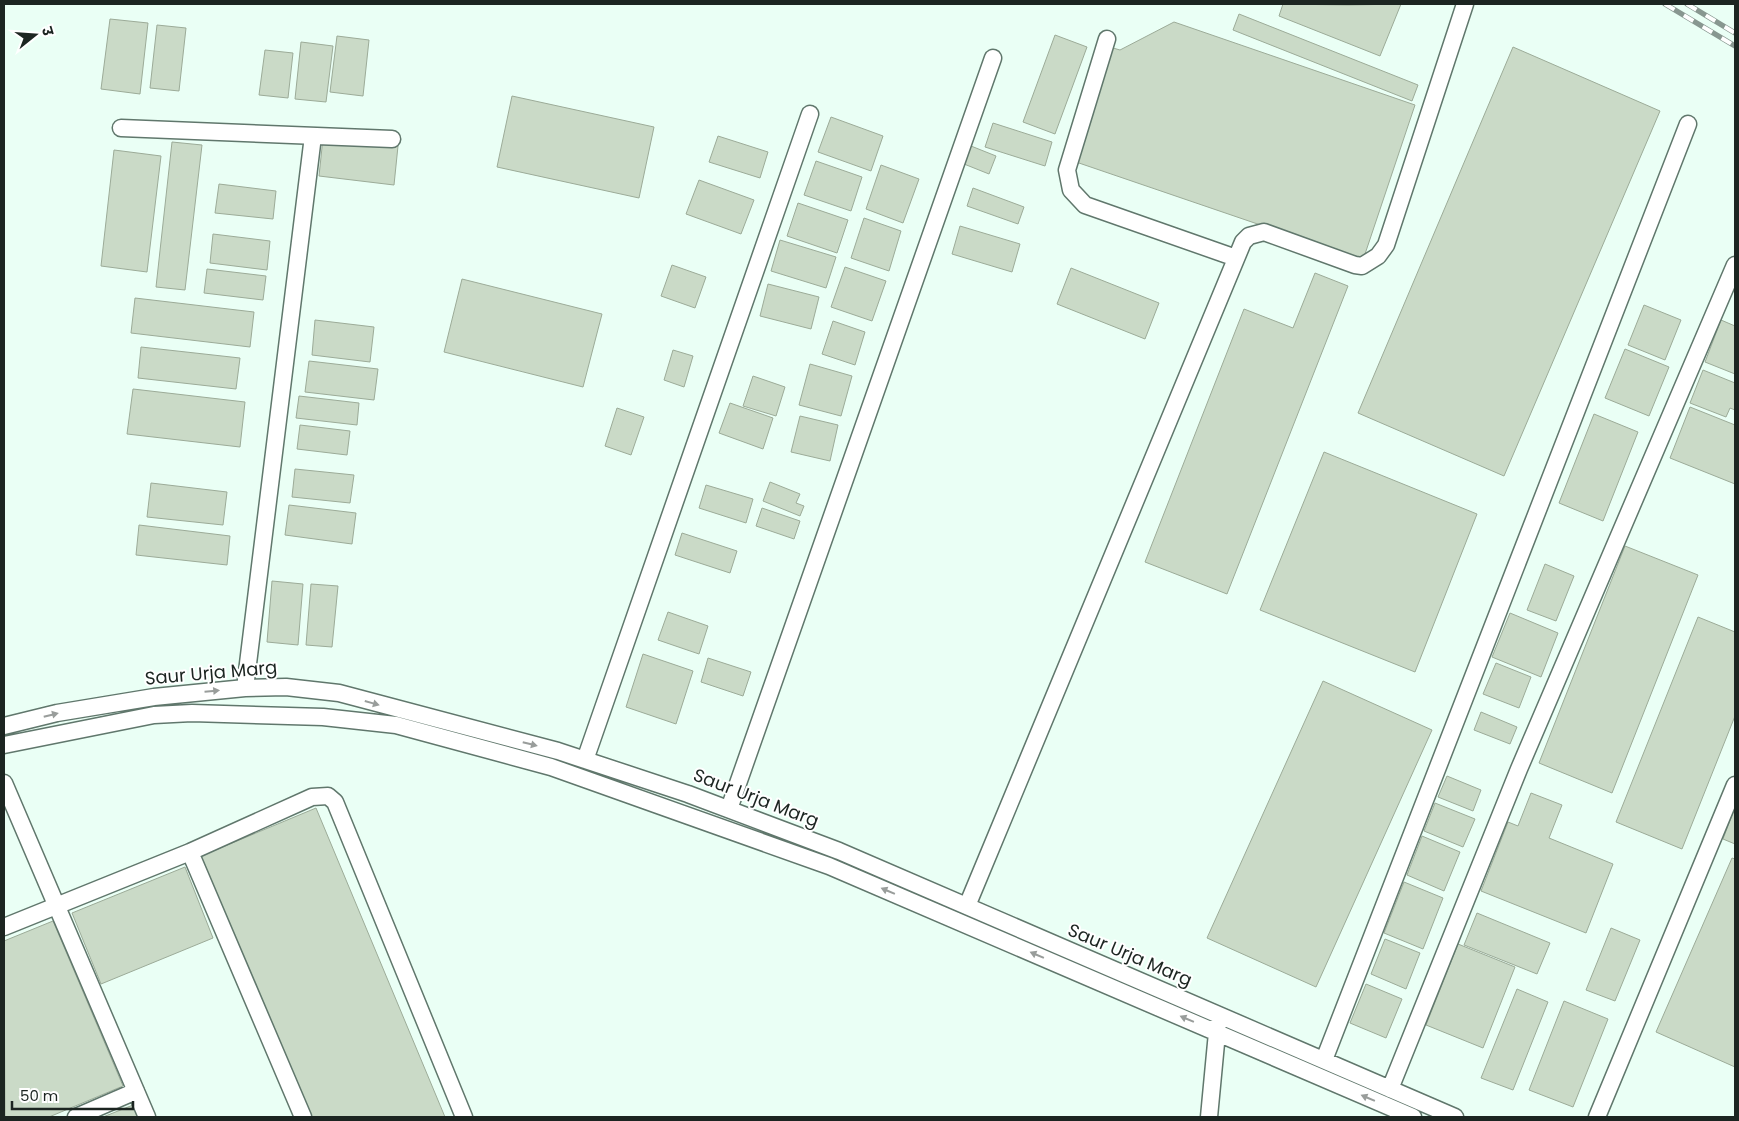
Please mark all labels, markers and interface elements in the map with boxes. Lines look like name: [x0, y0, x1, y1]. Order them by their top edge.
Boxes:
north arrow: [10, 10, 60, 60]
text: उ: [36, 24, 58, 39]
street label: Saur Urja Marg: [144, 654, 278, 691]
one-way arrow: [204, 686, 220, 694]
one-way arrow: [365, 699, 380, 707]
one-way arrow: [44, 710, 59, 718]
one-way arrow: [522, 740, 537, 748]
street label: Saur Urja Marg: [690, 762, 823, 833]
one-way arrow: [881, 887, 895, 895]
street label: Saur Urja Marg: [1064, 917, 1196, 992]
one-way arrow: [1029, 951, 1044, 959]
one-way arrow: [1180, 1014, 1194, 1022]
scale bar: [12, 1078, 134, 1110]
text: 50 m: [20, 1085, 58, 1106]
one-way arrow: [1361, 1093, 1375, 1101]

